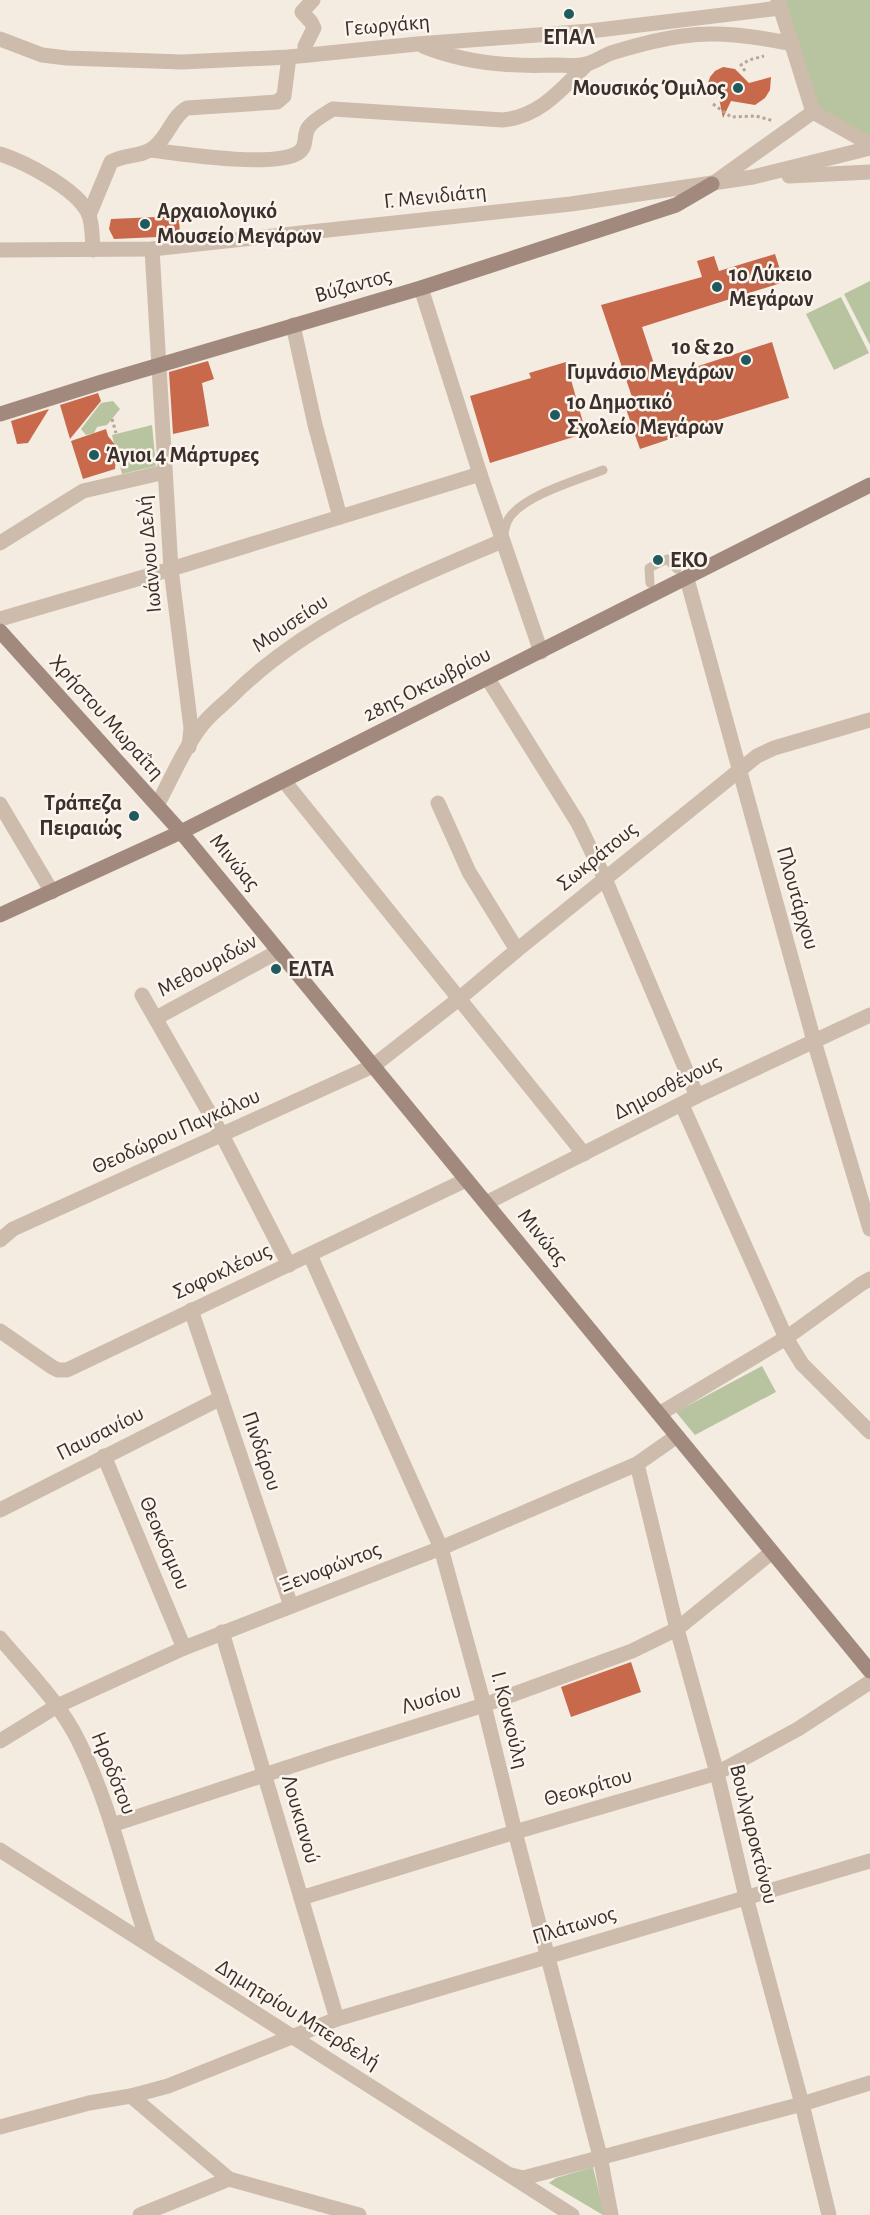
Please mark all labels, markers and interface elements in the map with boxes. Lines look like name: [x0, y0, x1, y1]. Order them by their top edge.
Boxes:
marker: ΕΠΑΛ: [562, 7, 576, 21]
street label: Γεωργάκη: [343, 10, 431, 40]
place label: ΕΠΑΛ: [543, 26, 595, 48]
place label: Μουσικός Όμιλος: [572, 77, 726, 100]
marker: Μουσικός Όμιλος: [731, 81, 745, 95]
street label: Γ. Μενιδιάτη: [383, 180, 487, 212]
place label: Αρχαιολογικό Μουσείο Μεγάρων: [157, 200, 322, 247]
marker: Αρχαιολογικό Μουσείο Μεγάρων: [138, 217, 152, 231]
place label: 1ο Λύκειο Μεγάρων: [729, 263, 814, 310]
street label: Βύζαντος: [312, 264, 394, 306]
marker: 1ο Λύκειο Μεγάρων: [710, 280, 724, 294]
place label: 1ο & 2ο Γυμνάσιο Μεγάρων: [567, 336, 734, 383]
marker: 1ο & 2ο Γυμνάσιο Μεγάρων: [739, 353, 753, 367]
place label: 1ο Δημοτικό Σχολείο Μεγάρων: [567, 391, 724, 438]
marker: 1ο Δημοτικό Σχολείο Μεγάρων: [548, 408, 562, 422]
place label: Άγιοι 4 Μάρτυρες: [106, 444, 260, 467]
marker: Άγιοι 4 Μάρτυρες: [87, 448, 101, 462]
street label: Ιωάννου Δελή: [133, 494, 165, 614]
place label: EKO: [670, 549, 708, 571]
marker: EKO: [651, 553, 665, 567]
street label: Μουσείου: [248, 590, 332, 656]
street label: 28ης Οκτωβρίου: [360, 642, 494, 726]
street label: Χρήστου Μωραΐτη: [46, 651, 168, 783]
place label: Τράπεζα Πειραιώς: [39, 792, 122, 840]
marker: Τράπεζα Πειραιώς: [127, 809, 141, 823]
street label: Σωκράτους: [553, 817, 641, 895]
street label: Μινώας: [206, 829, 264, 895]
street label: Πλουτάρχου: [773, 844, 823, 952]
street label: Μεθουριδών: [153, 930, 261, 1000]
place label: ΕΛΤΑ: [288, 958, 334, 980]
marker: ΕΛΤΑ: [269, 962, 283, 976]
street label: Δημοσθένους: [610, 1051, 724, 1123]
street label: Θεοδώρου Παγκάλου: [89, 1084, 263, 1178]
street label: Μινώας: [514, 1204, 572, 1270]
street label: Σοφοκλέους: [170, 1239, 274, 1303]
street label: Παυσανίου: [53, 1402, 147, 1464]
street label: Πινδάρου: [238, 1409, 286, 1493]
street label: Θεοκόσμου: [136, 1493, 194, 1593]
street label: Ξενοφώντος: [276, 1538, 384, 1596]
street label: Ι. Κουκούλη: [487, 1669, 533, 1771]
street label: Λυσίου: [398, 1679, 464, 1717]
street label: Ηροδότου: [88, 1729, 140, 1817]
street label: Βουλγαροκτόνου: [726, 1762, 782, 1906]
street label: Θεοκρίτου: [542, 1764, 634, 1810]
street label: Λουκιανού: [278, 1772, 324, 1866]
street label: Πλάτωνος: [530, 1902, 618, 1948]
street label: Δημητρίου Μπερδελή: [212, 1955, 384, 2073]

